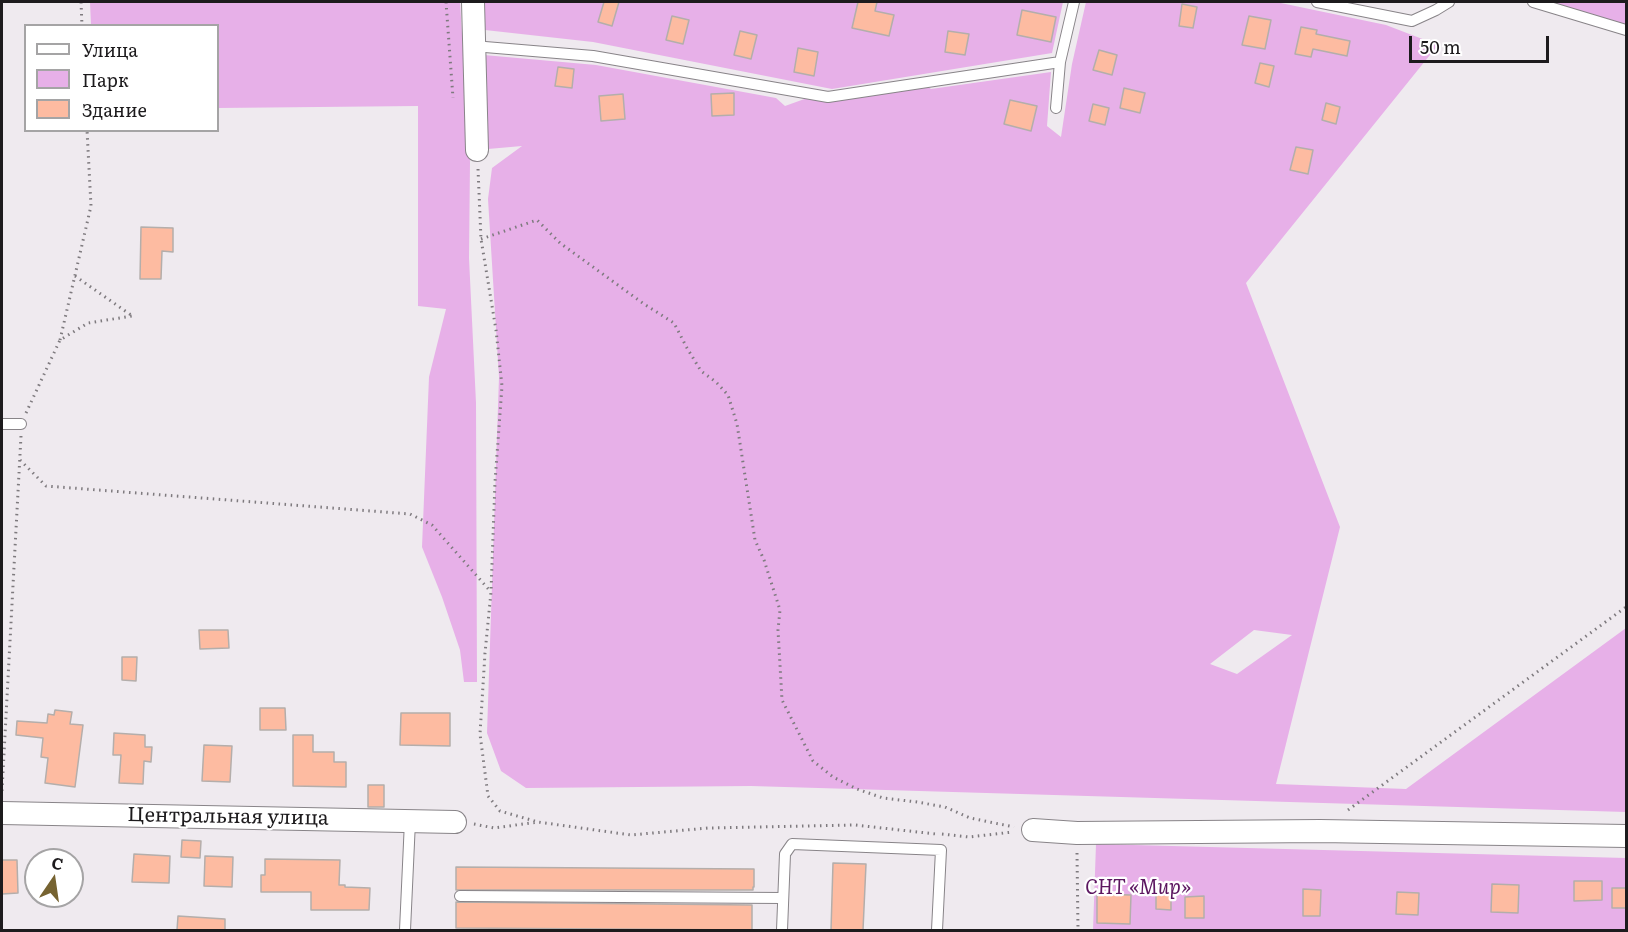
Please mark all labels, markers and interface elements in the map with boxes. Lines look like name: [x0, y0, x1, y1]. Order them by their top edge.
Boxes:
legend: [24, 24, 219, 132]
scale bar: [1412, 24, 1552, 62]
text: 50 m: [1420, 33, 1461, 60]
text: Улица: [82, 36, 138, 63]
text: Парк: [82, 66, 129, 93]
text: Здание: [82, 96, 147, 123]
street label: Центральная улица: [127, 803, 329, 831]
north arrow: [24, 848, 84, 908]
text: С: [49, 849, 66, 875]
park label: СНТ «Мир»: [1085, 876, 1191, 900]

